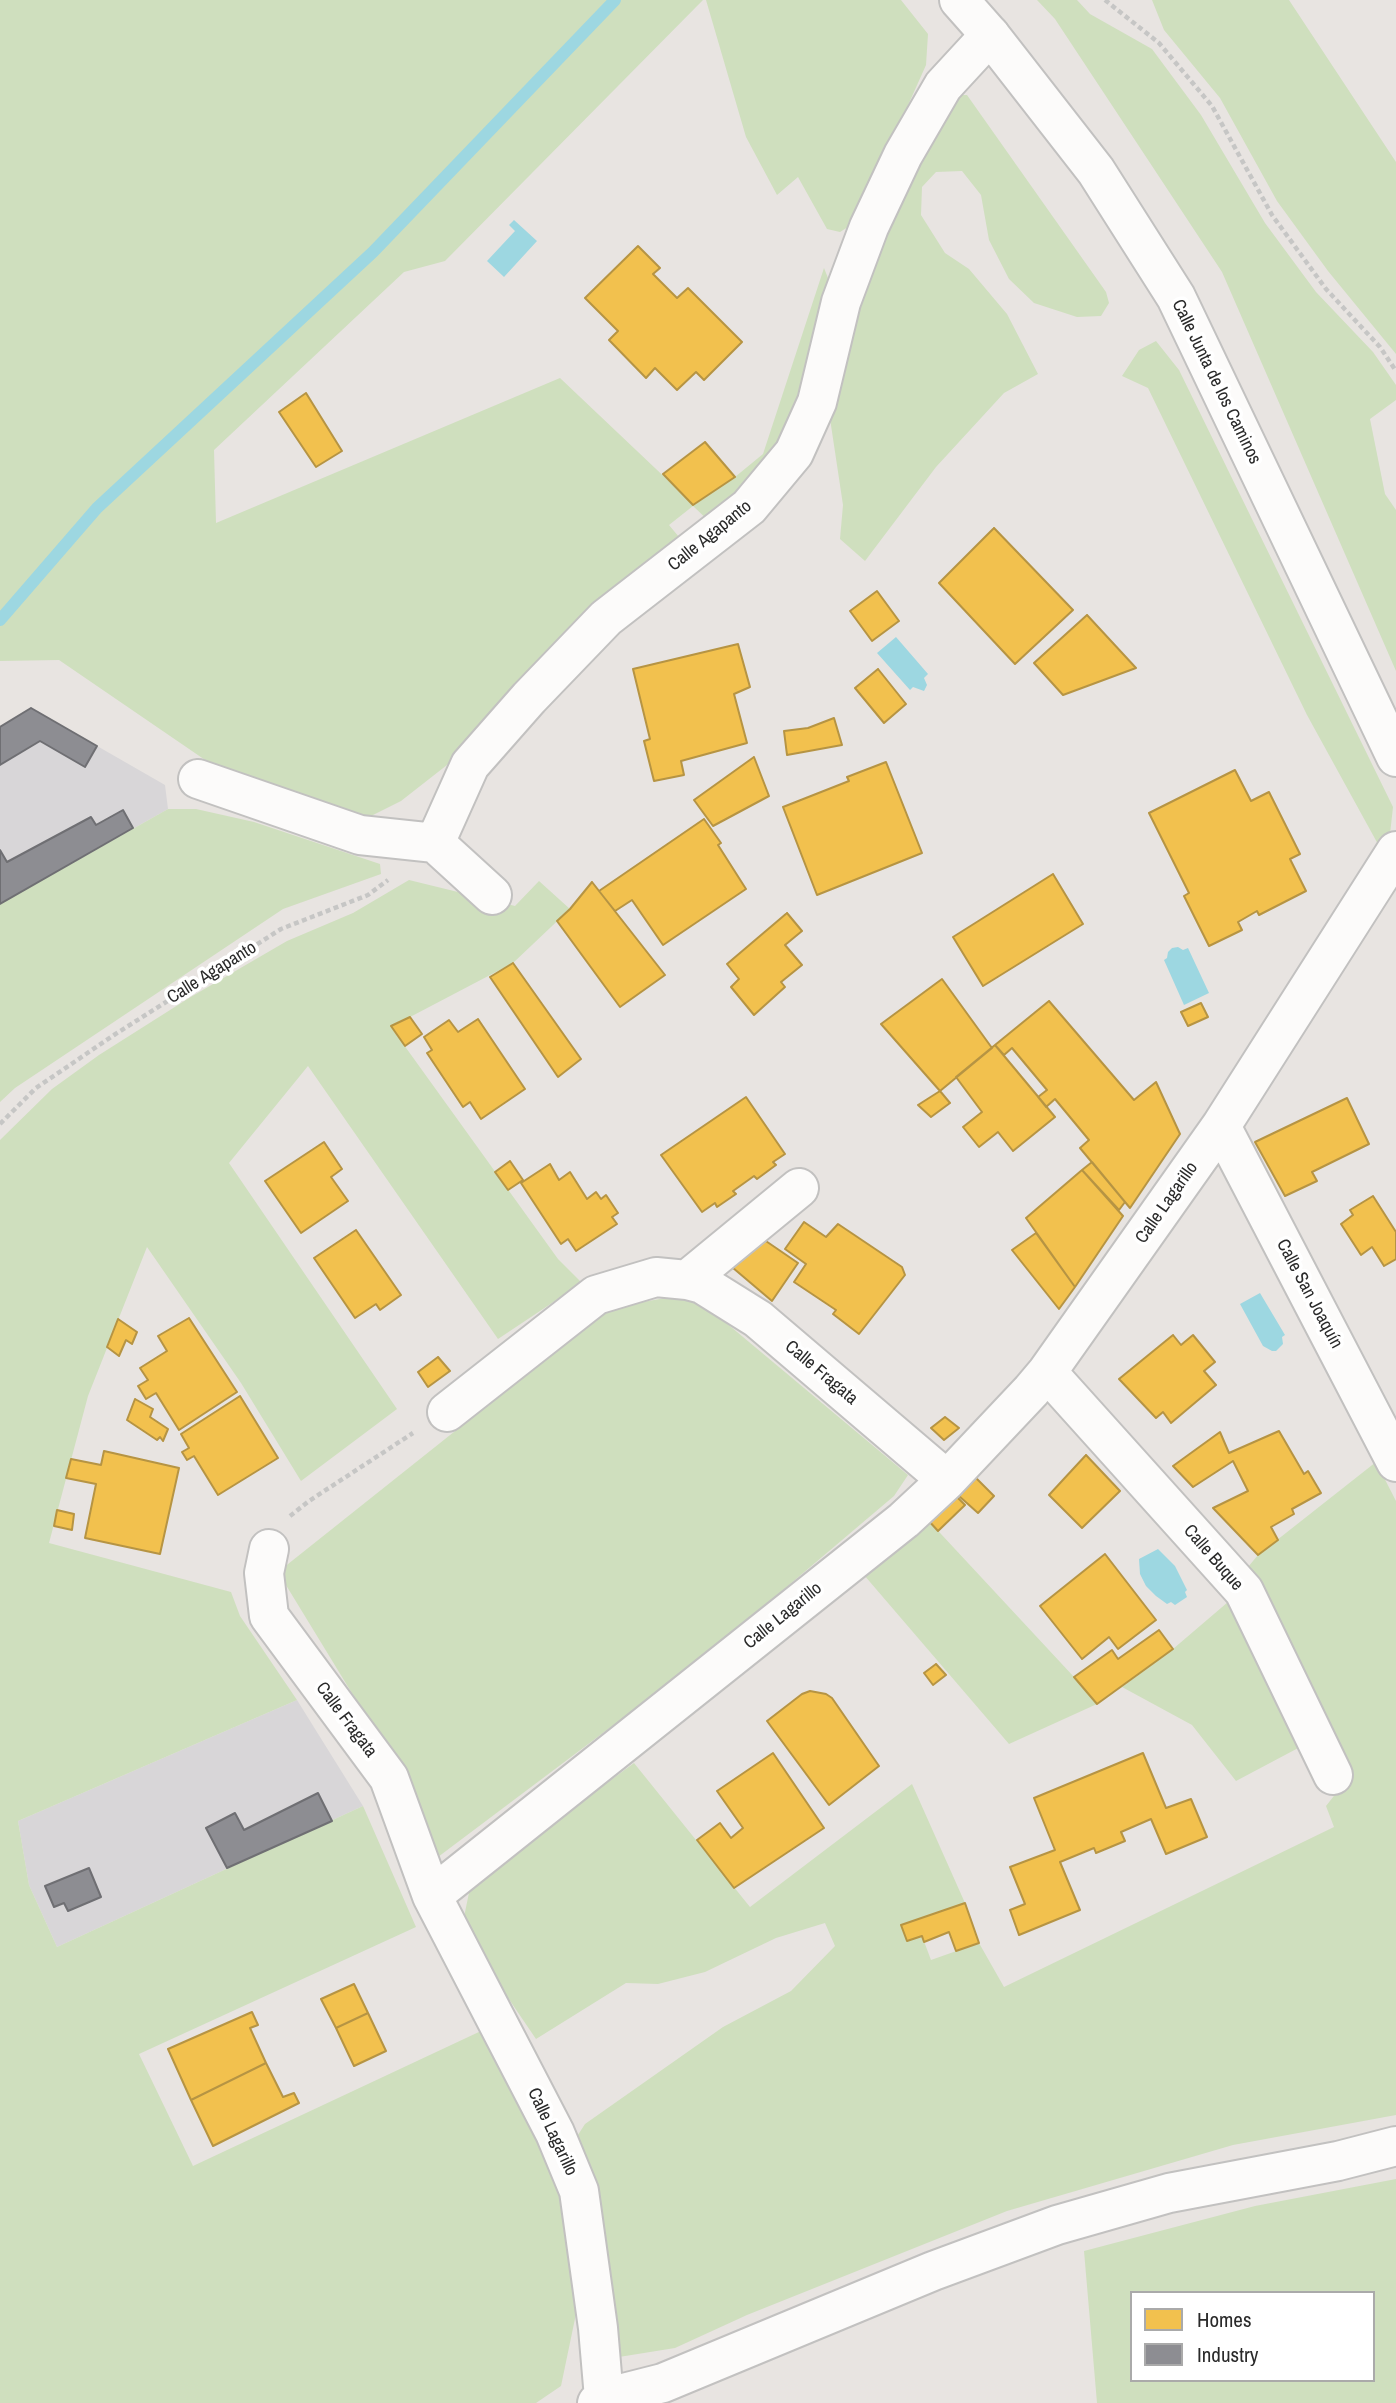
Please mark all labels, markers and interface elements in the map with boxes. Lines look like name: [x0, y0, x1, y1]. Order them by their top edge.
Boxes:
street label: Calle Junta de los Caminos: [1167, 296, 1265, 468]
street label: Calle Agapanto: [664, 496, 756, 576]
street label: Calle Agapanto: [163, 937, 261, 1009]
street label: Calle Lagarillo: [1131, 1158, 1203, 1248]
street label: Calle San Joaquín: [1271, 1236, 1347, 1352]
street label: Calle Fragata: [780, 1336, 862, 1410]
street label: Calle Buque: [1178, 1521, 1248, 1595]
street label: Calle Lagarillo: [740, 1578, 826, 1654]
street label: Calle Fragata: [311, 1678, 381, 1762]
street label: Calle Lagarillo: [522, 2085, 582, 2179]
legend: [1130, 2291, 1375, 2382]
text: Homes: [1197, 2305, 1252, 2334]
text: Industry: [1197, 2340, 1258, 2369]

